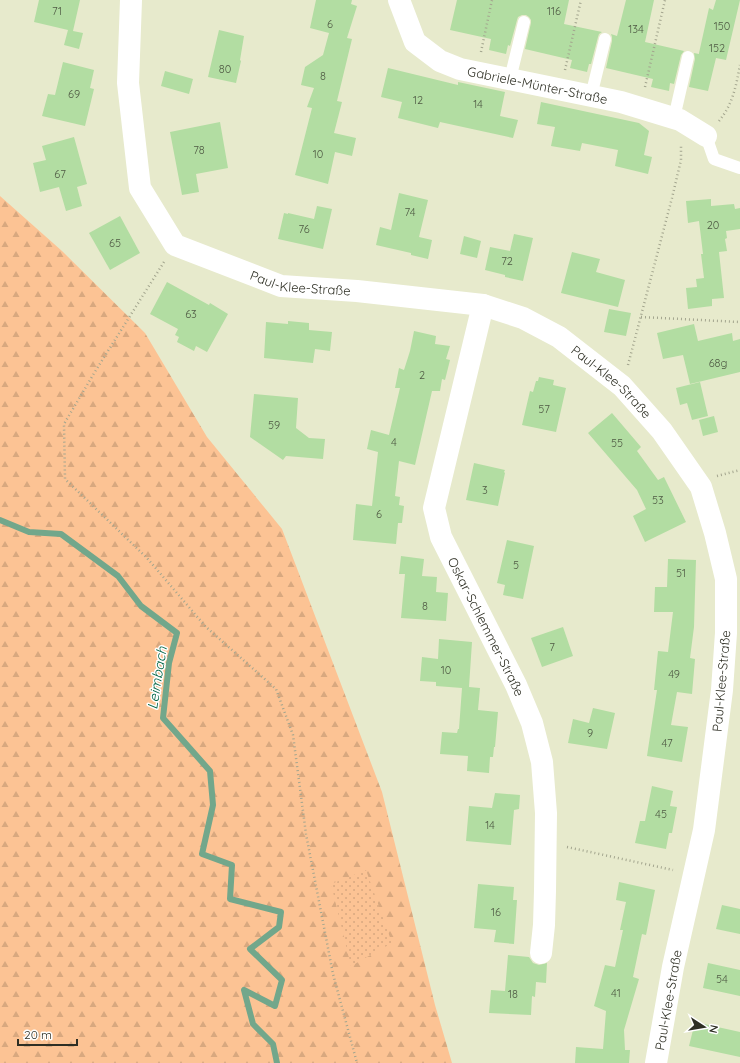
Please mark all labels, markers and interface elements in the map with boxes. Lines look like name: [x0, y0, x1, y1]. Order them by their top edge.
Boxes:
house number: 71: [52, 4, 62, 18]
house number: 116: [547, 4, 561, 18]
house number: 6: [327, 17, 333, 31]
house number: 150: [714, 19, 730, 33]
house number: 134: [628, 22, 644, 36]
house number: 152: [709, 41, 725, 55]
house number: 80: [219, 62, 231, 76]
street label: Gabriele-Münter-Straße: [466, 63, 609, 107]
house number: 8: [320, 69, 326, 83]
house number: 69: [68, 87, 80, 101]
house number: 12: [413, 93, 423, 107]
house number: 14: [473, 97, 483, 111]
house number: 78: [193, 143, 205, 157]
house number: 10: [313, 147, 323, 161]
house number: 67: [54, 167, 66, 181]
house number: 74: [405, 205, 416, 219]
house number: 20: [707, 218, 719, 232]
house number: 76: [298, 222, 310, 236]
house number: 65: [109, 236, 121, 250]
house number: 72: [501, 254, 513, 268]
street label: Paul-Klee-Straße: [248, 267, 351, 299]
house number: 63: [185, 307, 197, 321]
street label: Paul-Klee-Straße: [568, 342, 655, 421]
house number: 68g: [709, 356, 727, 370]
house number: 2: [419, 368, 425, 382]
house number: 57: [538, 402, 550, 416]
house number: 59: [268, 418, 280, 432]
house number: 4: [391, 435, 397, 449]
house number: 55: [611, 436, 623, 450]
house number: 3: [482, 483, 488, 497]
house number: 53: [652, 493, 664, 507]
house number: 6: [376, 507, 382, 521]
street label: Oskar-Schlemmer-Straße: [445, 554, 528, 698]
house number: 5: [513, 558, 519, 572]
house number: 51: [676, 566, 686, 580]
house number: 8: [422, 599, 428, 613]
street label: Paul-Klee-Straße: [709, 630, 733, 732]
house number: 7: [549, 640, 555, 654]
water label: Leimbach: [143, 644, 171, 711]
house number: 10: [441, 663, 451, 677]
house number: 49: [668, 667, 680, 681]
house number: 9: [587, 726, 593, 740]
house number: 47: [661, 736, 673, 750]
house number: 45: [655, 807, 667, 821]
house number: 14: [485, 818, 495, 832]
house number: 16: [491, 905, 501, 919]
street label: Paul-Klee-Straße: [651, 948, 685, 1052]
house number: 54: [716, 972, 728, 986]
house number: 41: [611, 986, 621, 1000]
house number: 18: [508, 987, 518, 1001]
north arrow: [684, 1007, 724, 1047]
scale bar: [18, 1021, 77, 1047]
text: N: [706, 1024, 721, 1034]
text: 20 m: [24, 1027, 52, 1042]

